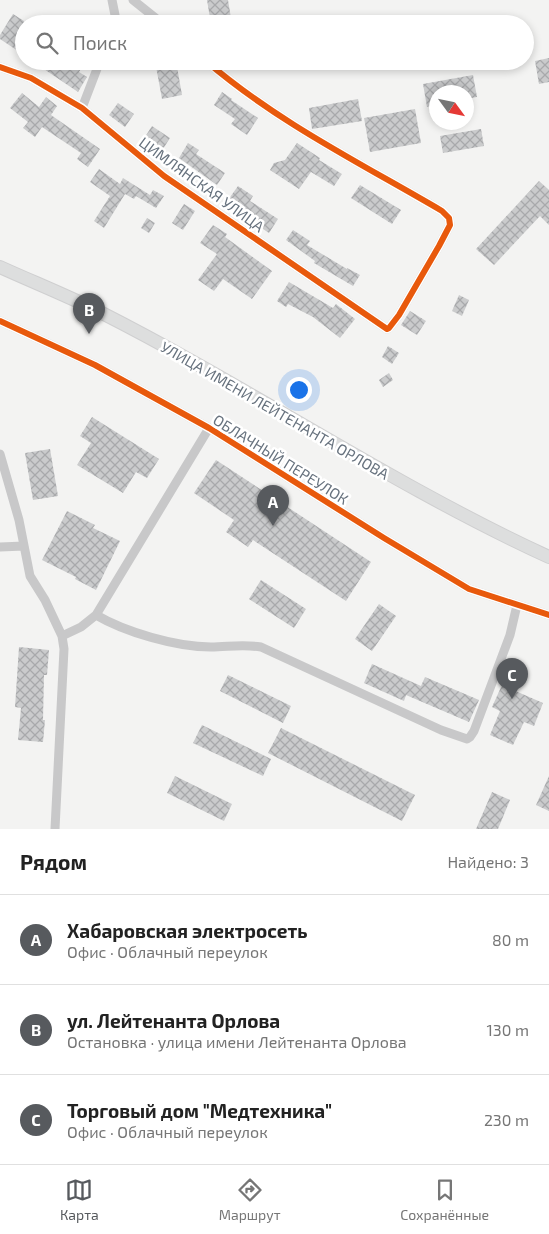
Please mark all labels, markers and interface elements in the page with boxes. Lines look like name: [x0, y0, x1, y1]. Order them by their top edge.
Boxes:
search box: [15, 15, 534, 70]
icon: search: [33, 29, 61, 57]
text: Поиск: [73, 31, 127, 54]
north arrow: [429, 85, 474, 130]
street label: ЦИМЛЯНСКАЯ УЛИЦА: [136, 133, 268, 236]
pin: B: [73, 293, 105, 334]
street label: УЛИЦА ИМЕНИ ЛЕЙТЕНАНТА ОРЛОВА: [158, 337, 393, 483]
your location: [286, 377, 312, 403]
street label: ОБЛАЧНЫЙ ПЕРЕУЛОК: [210, 410, 352, 508]
pin: A: [257, 485, 289, 526]
pin: C: [496, 658, 528, 699]
text: Рядом: [20, 849, 87, 874]
text: Найдено: 3: [447, 852, 529, 871]
text: Хабаровская электросеть: [67, 919, 307, 942]
text: A: [31, 930, 41, 949]
text: 80 m: [492, 930, 529, 949]
text: Офис · Облачный переулок: [67, 942, 268, 961]
text: ул. Лейтенанта Орлова: [67, 1009, 280, 1032]
text: B: [31, 1020, 41, 1039]
text: 130 m: [487, 1020, 529, 1039]
text: Остановка · улица имени Лейтенанта Орлова: [67, 1032, 407, 1051]
text: Торговый дом "Медтехника": [67, 1099, 332, 1122]
text: C: [31, 1110, 41, 1129]
text: 230 m: [484, 1110, 529, 1129]
text: Офис · Облачный переулок: [67, 1122, 268, 1141]
tab: Карта: [60, 1176, 99, 1223]
tab: Маршрут: [219, 1176, 281, 1223]
tab: Сохранённые: [400, 1176, 489, 1223]

